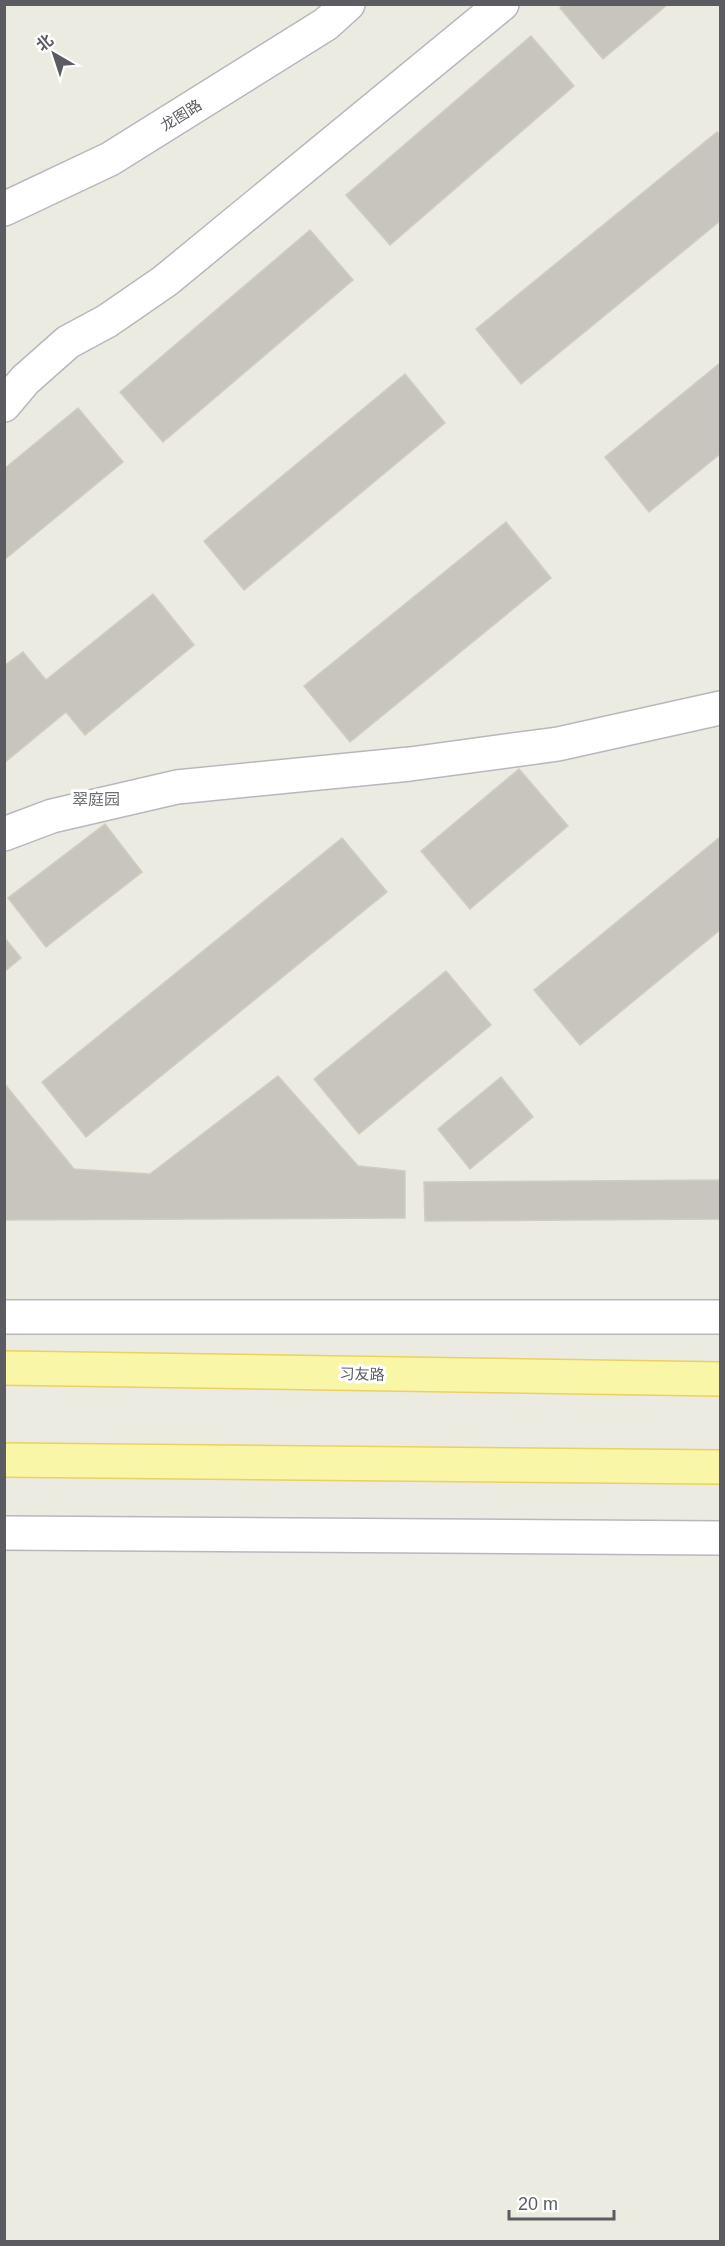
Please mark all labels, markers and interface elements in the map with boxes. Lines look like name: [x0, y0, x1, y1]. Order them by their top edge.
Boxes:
north arrow: [24, 24, 84, 84]
text: 北: [33, 31, 56, 54]
street label: 龙图路: [157, 96, 205, 134]
district label: 翠庭园: [72, 791, 120, 808]
street label: 习友路: [339, 1365, 385, 1383]
scale bar: [509, 2183, 614, 2221]
text: 20 m: [518, 2194, 558, 2214]

